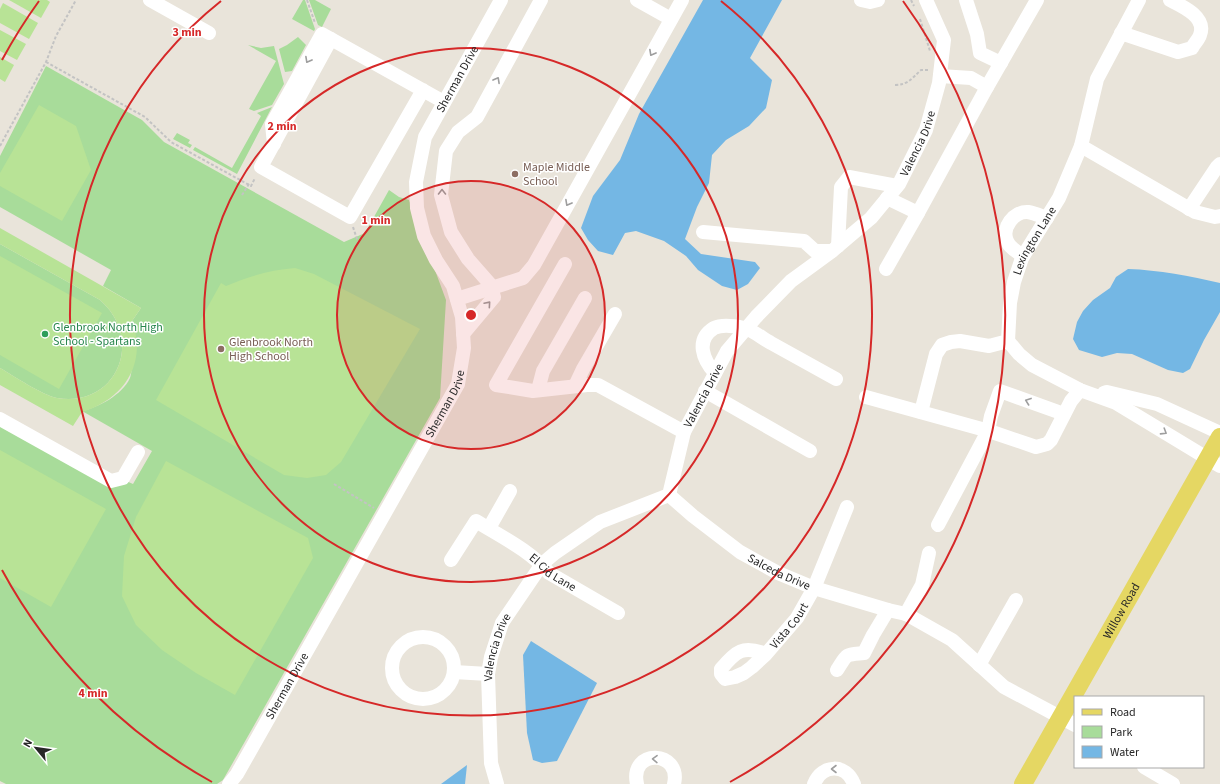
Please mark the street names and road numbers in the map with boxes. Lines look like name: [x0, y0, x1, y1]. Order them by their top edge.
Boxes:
street label: Sherman Drive: [432, 42, 483, 115]
street label: Valencia Drive: [896, 109, 939, 179]
street label: Lexington Lane: [1008, 203, 1060, 277]
street label: Valencia Drive: [679, 360, 727, 431]
street label: Sherman Drive: [421, 369, 469, 441]
street label: El Cid Lane: [526, 549, 579, 596]
street label: Salceda Drive: [745, 549, 813, 594]
street label: Willow Road: [1099, 580, 1144, 642]
street label: Vista Court: [766, 600, 812, 652]
street label: Valencia Drive: [479, 610, 515, 681]
street label: Sherman Drive: [261, 649, 313, 722]

